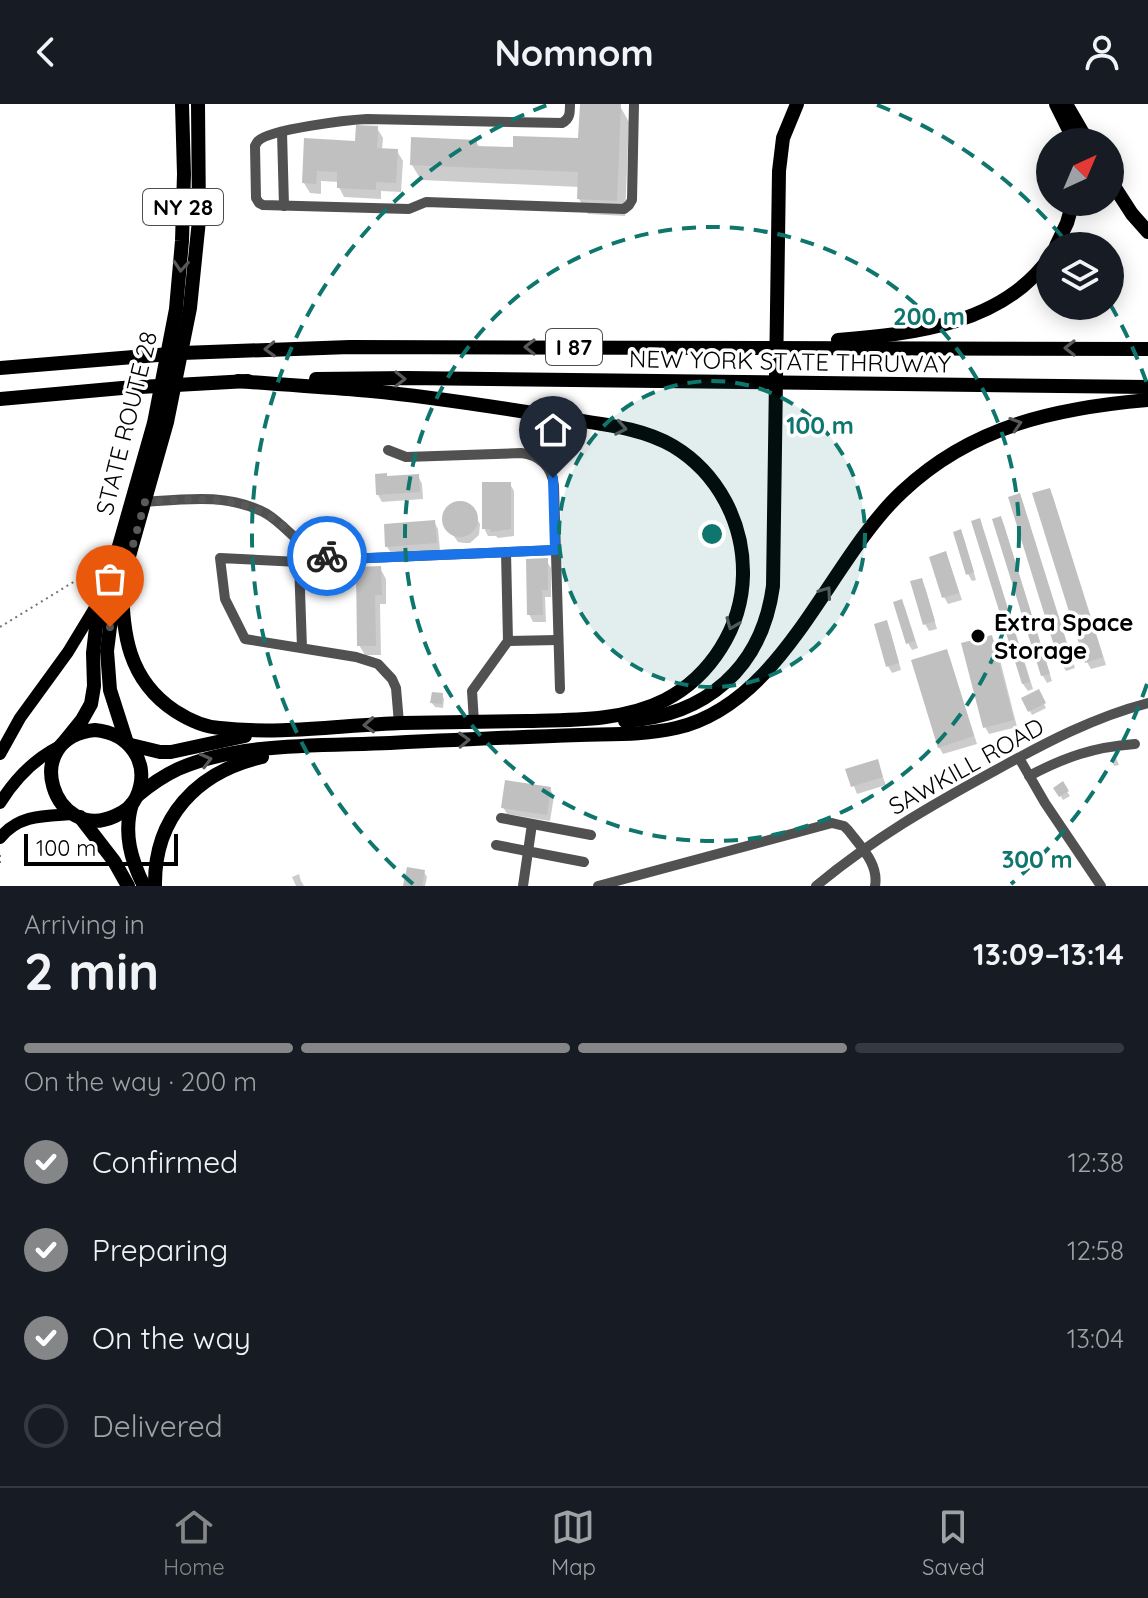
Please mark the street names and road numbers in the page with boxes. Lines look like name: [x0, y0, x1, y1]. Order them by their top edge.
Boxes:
road number: NY 28: [143, 189, 223, 225]
street label: STATE ROUTE 28: [89, 328, 163, 518]
road number: I 87: [546, 329, 602, 365]
street label: NEW YORK STATE THRUWAY: [629, 343, 951, 379]
street label: SAWKILL ROAD: [883, 711, 1049, 821]

